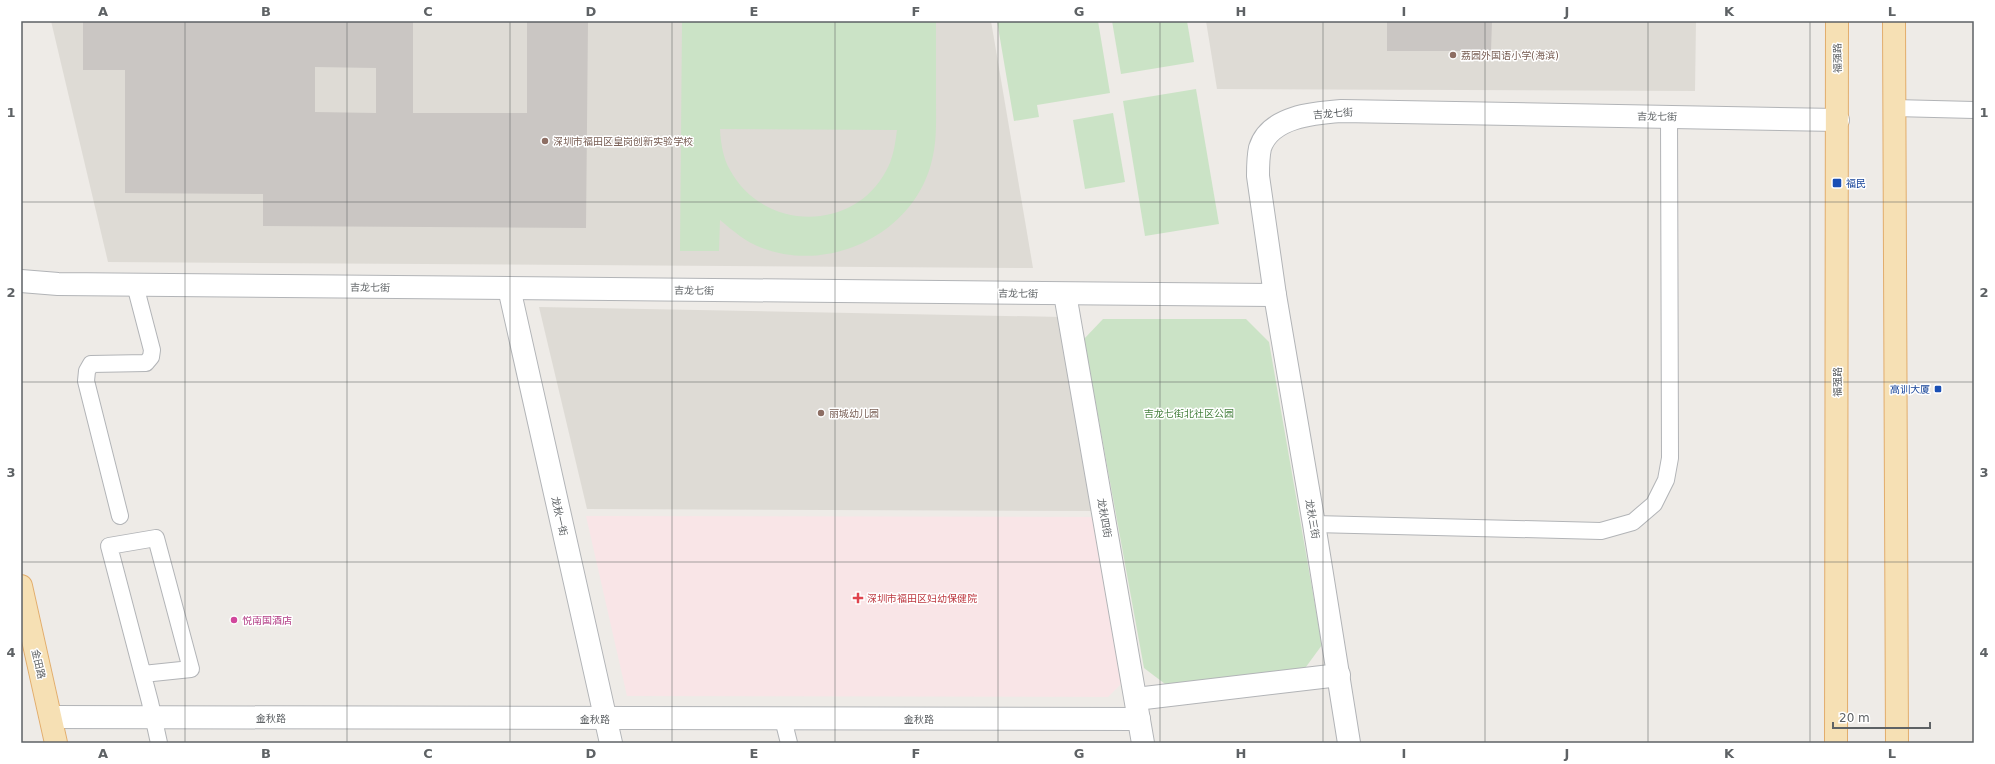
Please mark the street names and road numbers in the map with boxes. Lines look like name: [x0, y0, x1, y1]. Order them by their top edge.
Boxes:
street label: 福强路: [1832, 43, 1843, 73]
street label: 吉龙七街: [1313, 107, 1353, 120]
street label: 吉龙七街: [1637, 111, 1677, 122]
street label: 吉龙七街: [350, 282, 390, 293]
street label: 吉龙七街: [674, 285, 714, 296]
street label: 吉龙七街: [998, 288, 1038, 299]
street label: 福强路: [1832, 367, 1843, 397]
street label: 龙秋一街: [550, 495, 569, 537]
street label: 龙秋四街: [1096, 497, 1113, 539]
street label: 龙秋三街: [1304, 498, 1321, 540]
street label: 金田路: [30, 648, 47, 680]
street label: 金秋路: [256, 713, 286, 724]
street label: 金秋路: [580, 714, 610, 725]
street label: 金秋路: [904, 714, 934, 725]

